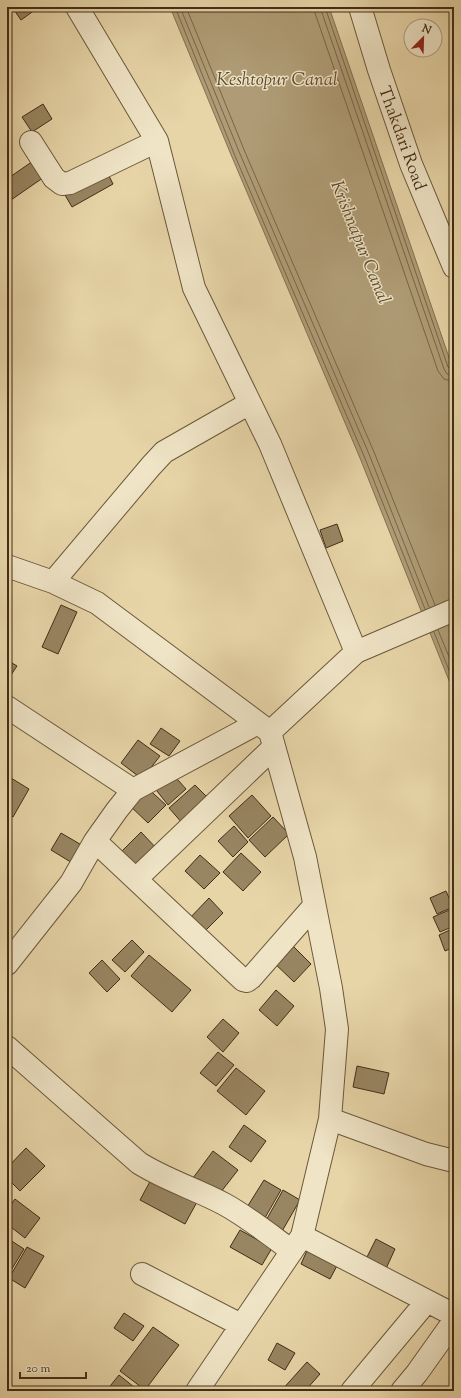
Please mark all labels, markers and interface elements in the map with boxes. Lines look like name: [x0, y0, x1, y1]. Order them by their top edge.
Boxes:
north arrow: [403, 18, 443, 58]
text: N: [418, 20, 434, 39]
water label: Keshtopur Canal: [216, 68, 338, 94]
street label: Thakdari Road: [371, 83, 431, 194]
water label: Krishnapur Canal: [323, 177, 396, 309]
scale bar: [20, 1354, 86, 1380]
text: 20 m: [26, 1360, 51, 1378]

